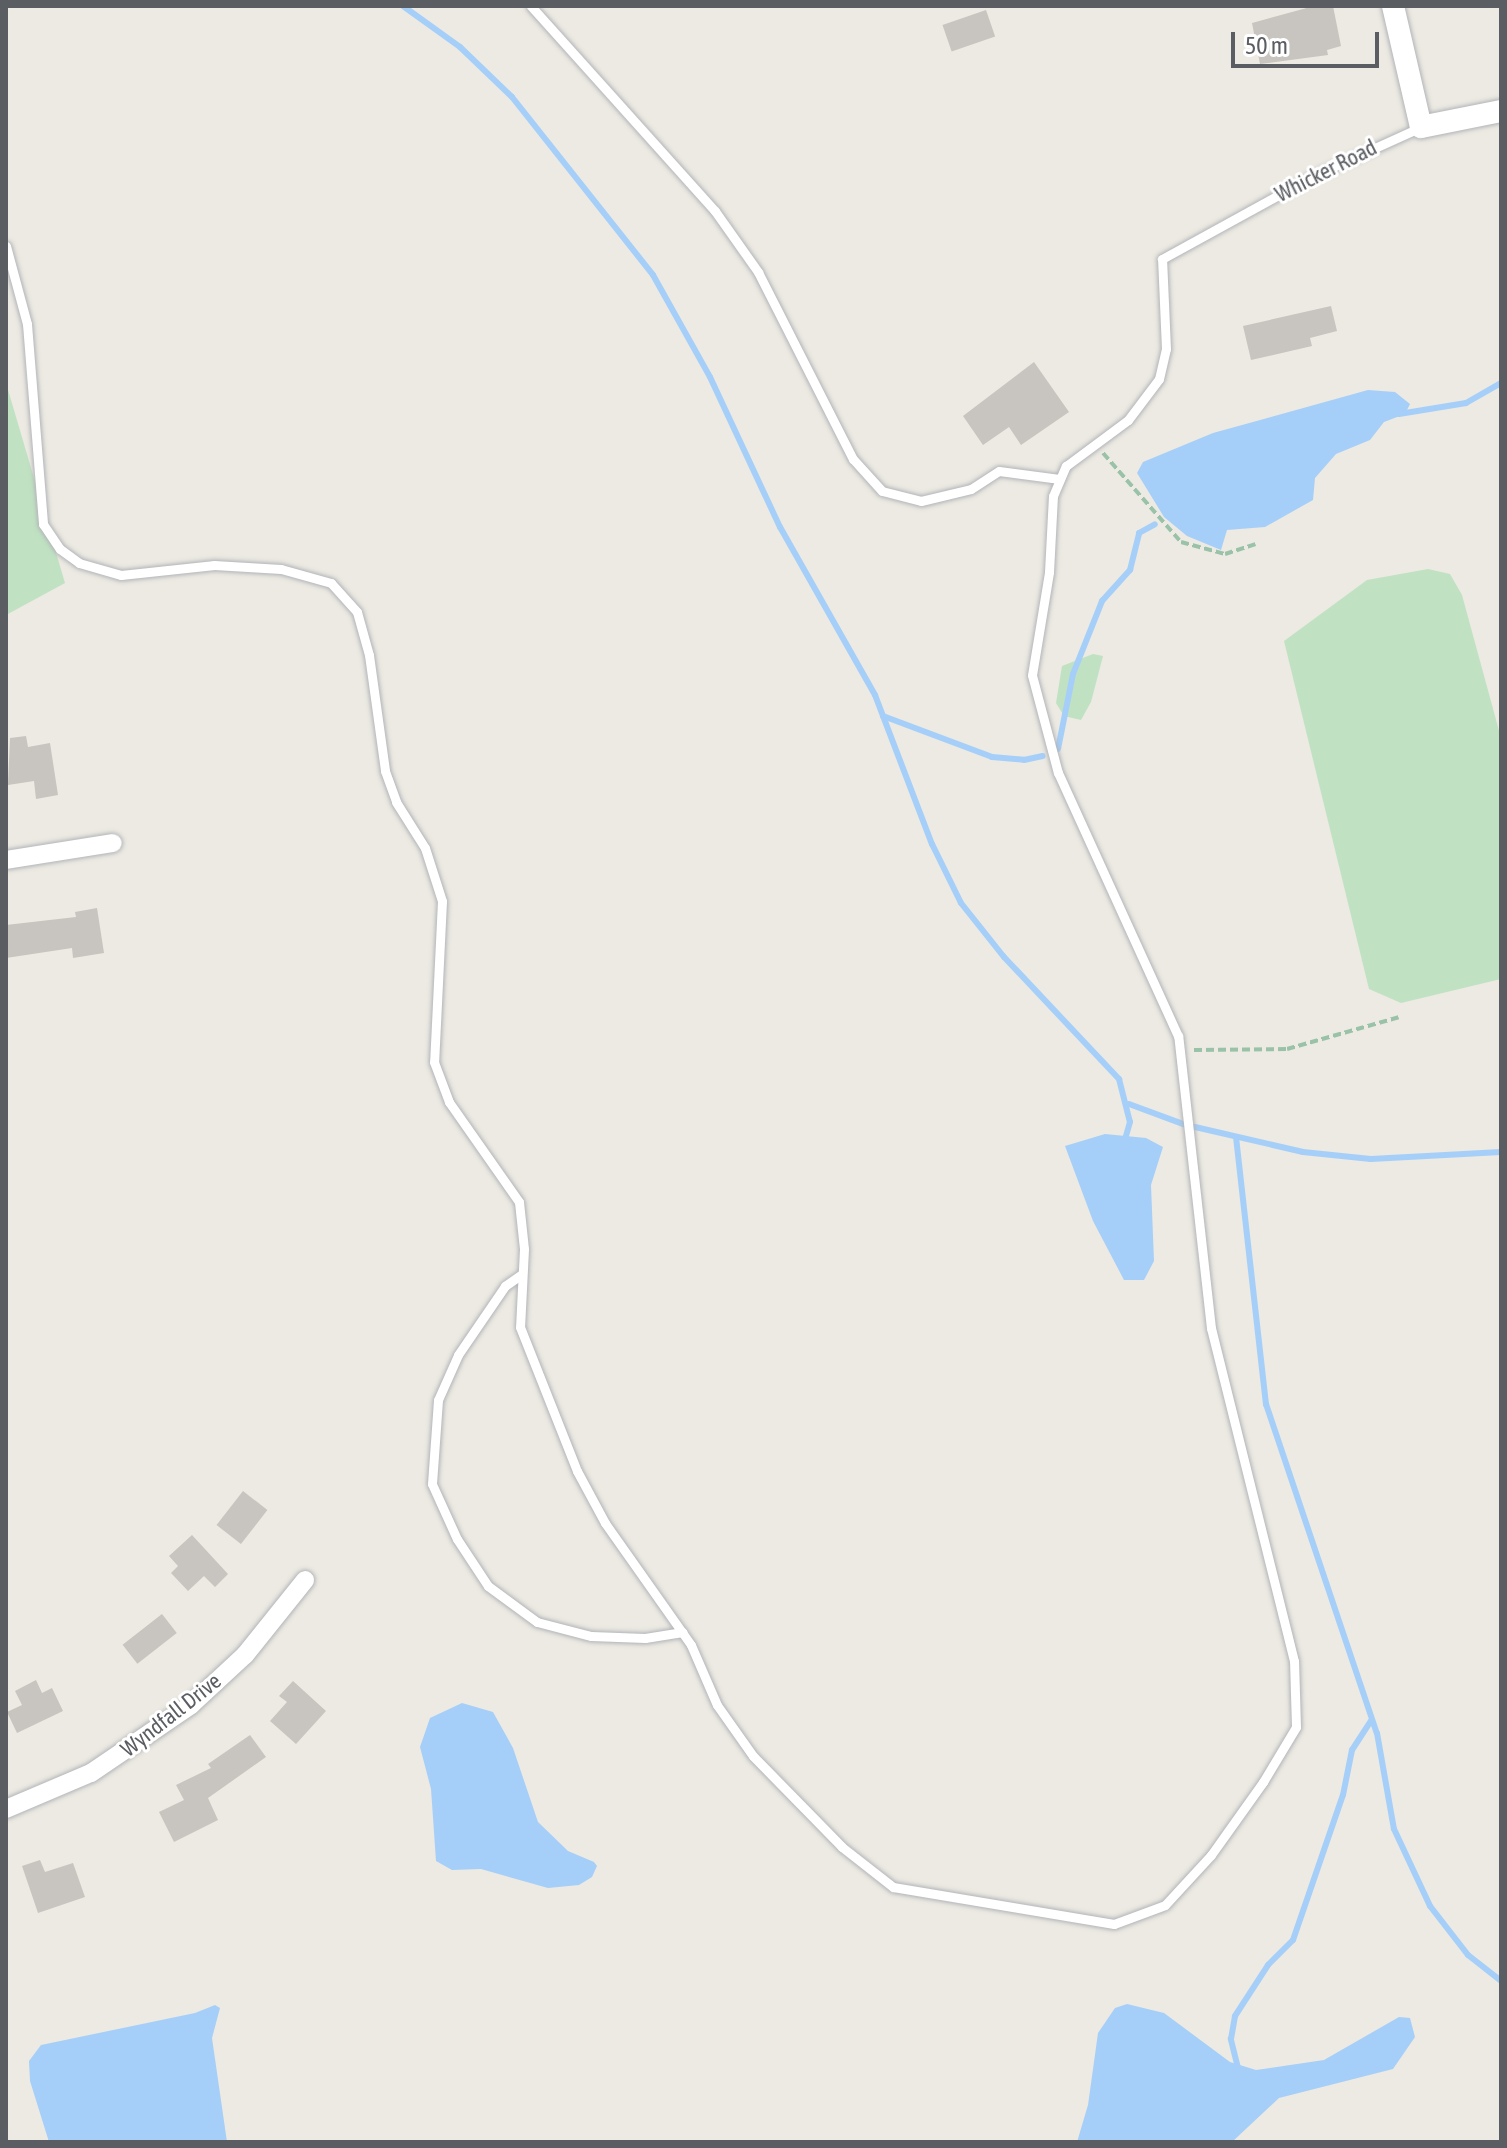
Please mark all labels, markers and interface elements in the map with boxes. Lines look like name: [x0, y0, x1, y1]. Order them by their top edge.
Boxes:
scale bar: [1235, 16, 1383, 66]
text: 50 m: [1245, 32, 1288, 59]
street label: Whicker Road: [1271, 134, 1381, 208]
street label: Wyndfall Drive: [116, 1668, 226, 1762]

